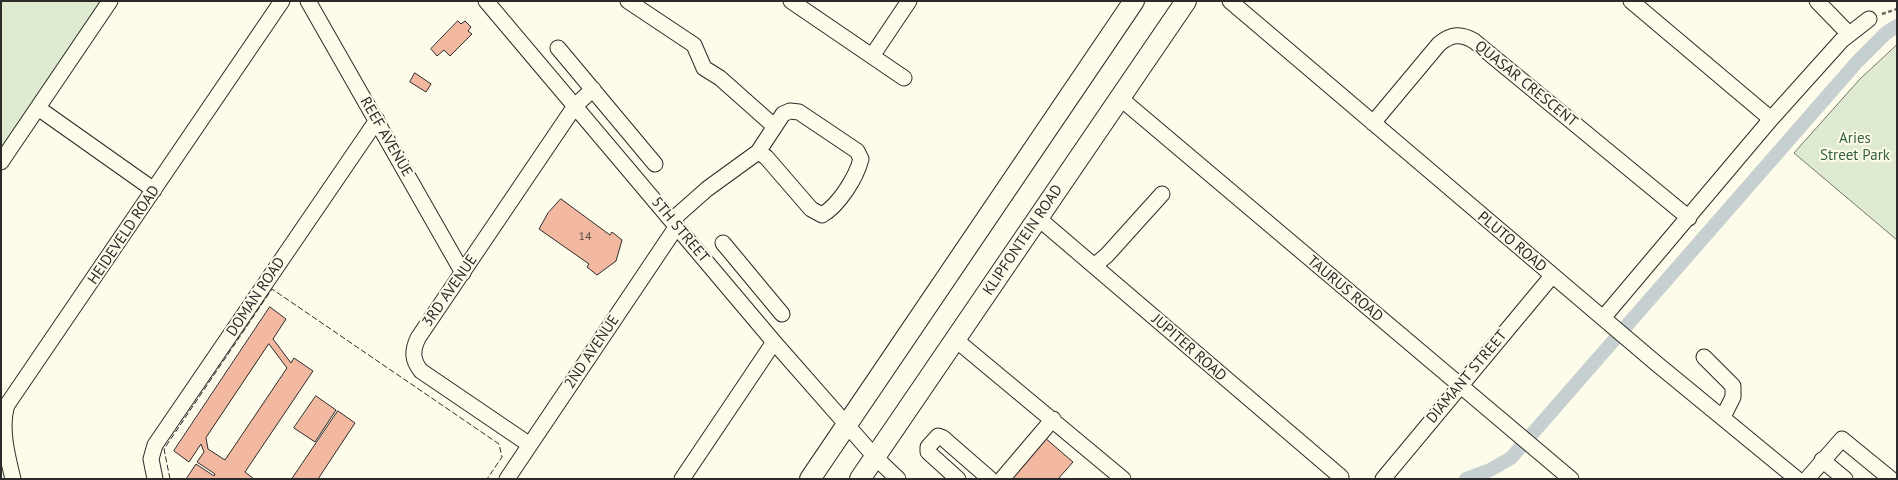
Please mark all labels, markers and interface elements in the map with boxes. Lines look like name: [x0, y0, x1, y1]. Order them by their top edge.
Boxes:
street label: QUASAR CRESCENT: [1471, 37, 1581, 131]
street label: REEF AVENUE: [356, 94, 416, 180]
park label: Aries Street Park: [1820, 130, 1890, 165]
street label: KLIPFONTEIN ROAD: [979, 181, 1067, 299]
street label: HEIDEVELD ROAD: [84, 182, 164, 288]
street label: 5TH STREET: [647, 193, 713, 267]
street label: PLUTO ROAD: [1474, 208, 1550, 276]
house number: 14: [578, 230, 592, 244]
street label: 3RD AVENUE: [419, 252, 481, 330]
street label: TAURUS ROAD: [1303, 252, 1387, 326]
street label: DOMAN ROAD: [223, 254, 289, 340]
street label: JUPITER ROAD: [1148, 311, 1230, 385]
street label: 2ND AVENUE: [561, 312, 623, 392]
street label: DIAMANT STREET: [1423, 327, 1511, 427]

